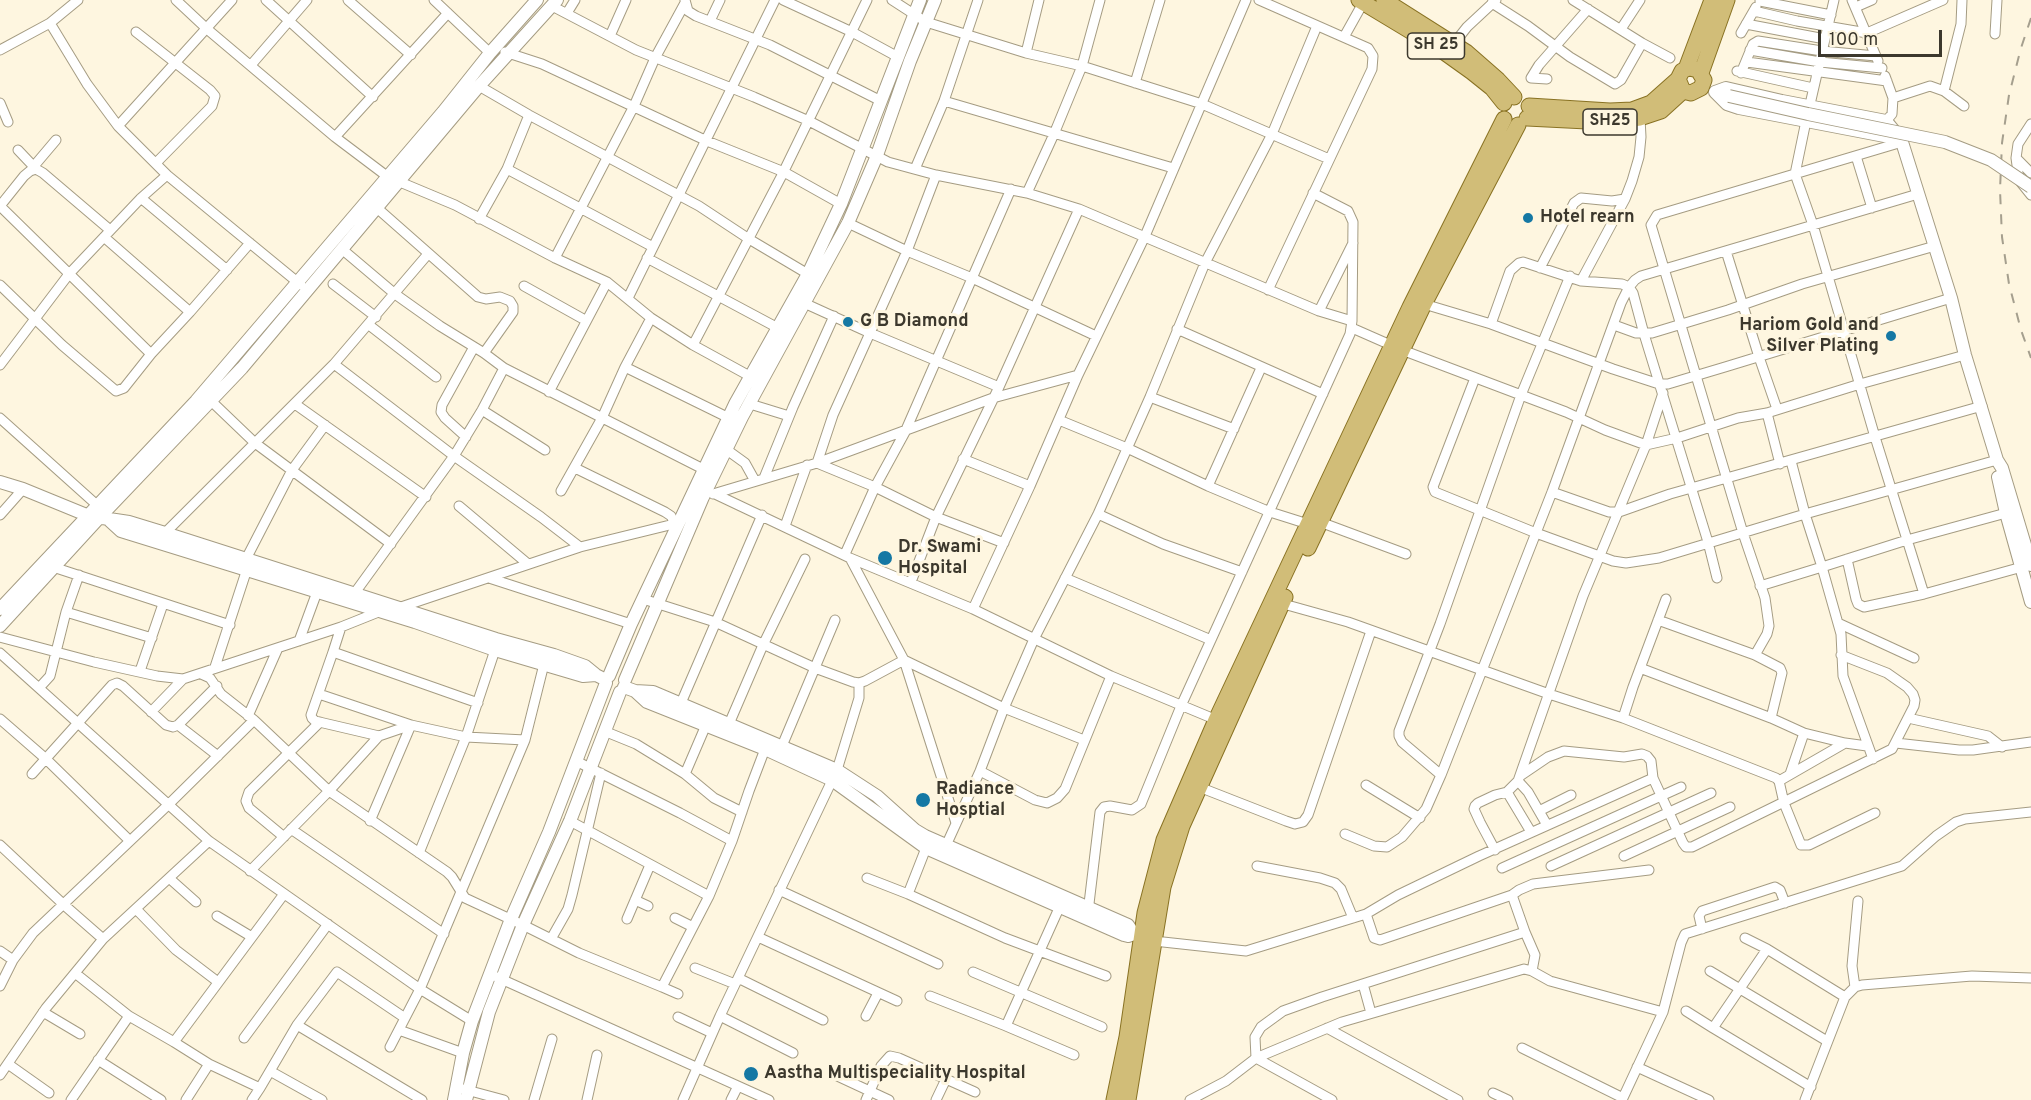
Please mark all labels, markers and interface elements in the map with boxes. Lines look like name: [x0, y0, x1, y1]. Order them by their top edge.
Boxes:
scale bar: [1821, 18, 1946, 56]
text: 100 m: [1829, 29, 1878, 52]
road number: SH 25: [1408, 33, 1464, 59]
road number: SH25: [1583, 109, 1637, 135]
place label: Hotel rearn: [1540, 207, 1635, 229]
marker: Hotel rearn: [1521, 211, 1535, 225]
place label: G B Diamond: [860, 311, 969, 333]
marker: G B Diamond: [841, 315, 855, 329]
place label: Hariom Gold and Silver Plating: [1739, 315, 1879, 358]
marker: Hariom Gold and Silver Plating: [1884, 329, 1898, 343]
place label: Dr. Swami Hospital: [898, 537, 981, 580]
marker: Dr. Swami Hospital: [876, 549, 894, 567]
place label: Radiance Hosptial: [936, 779, 1014, 822]
marker: Radiance Hosptial: [914, 791, 932, 809]
place label: Aastha Multispeciality Hospital: [764, 1063, 1026, 1085]
marker: Aastha Multispeciality Hospital: [742, 1065, 760, 1083]

